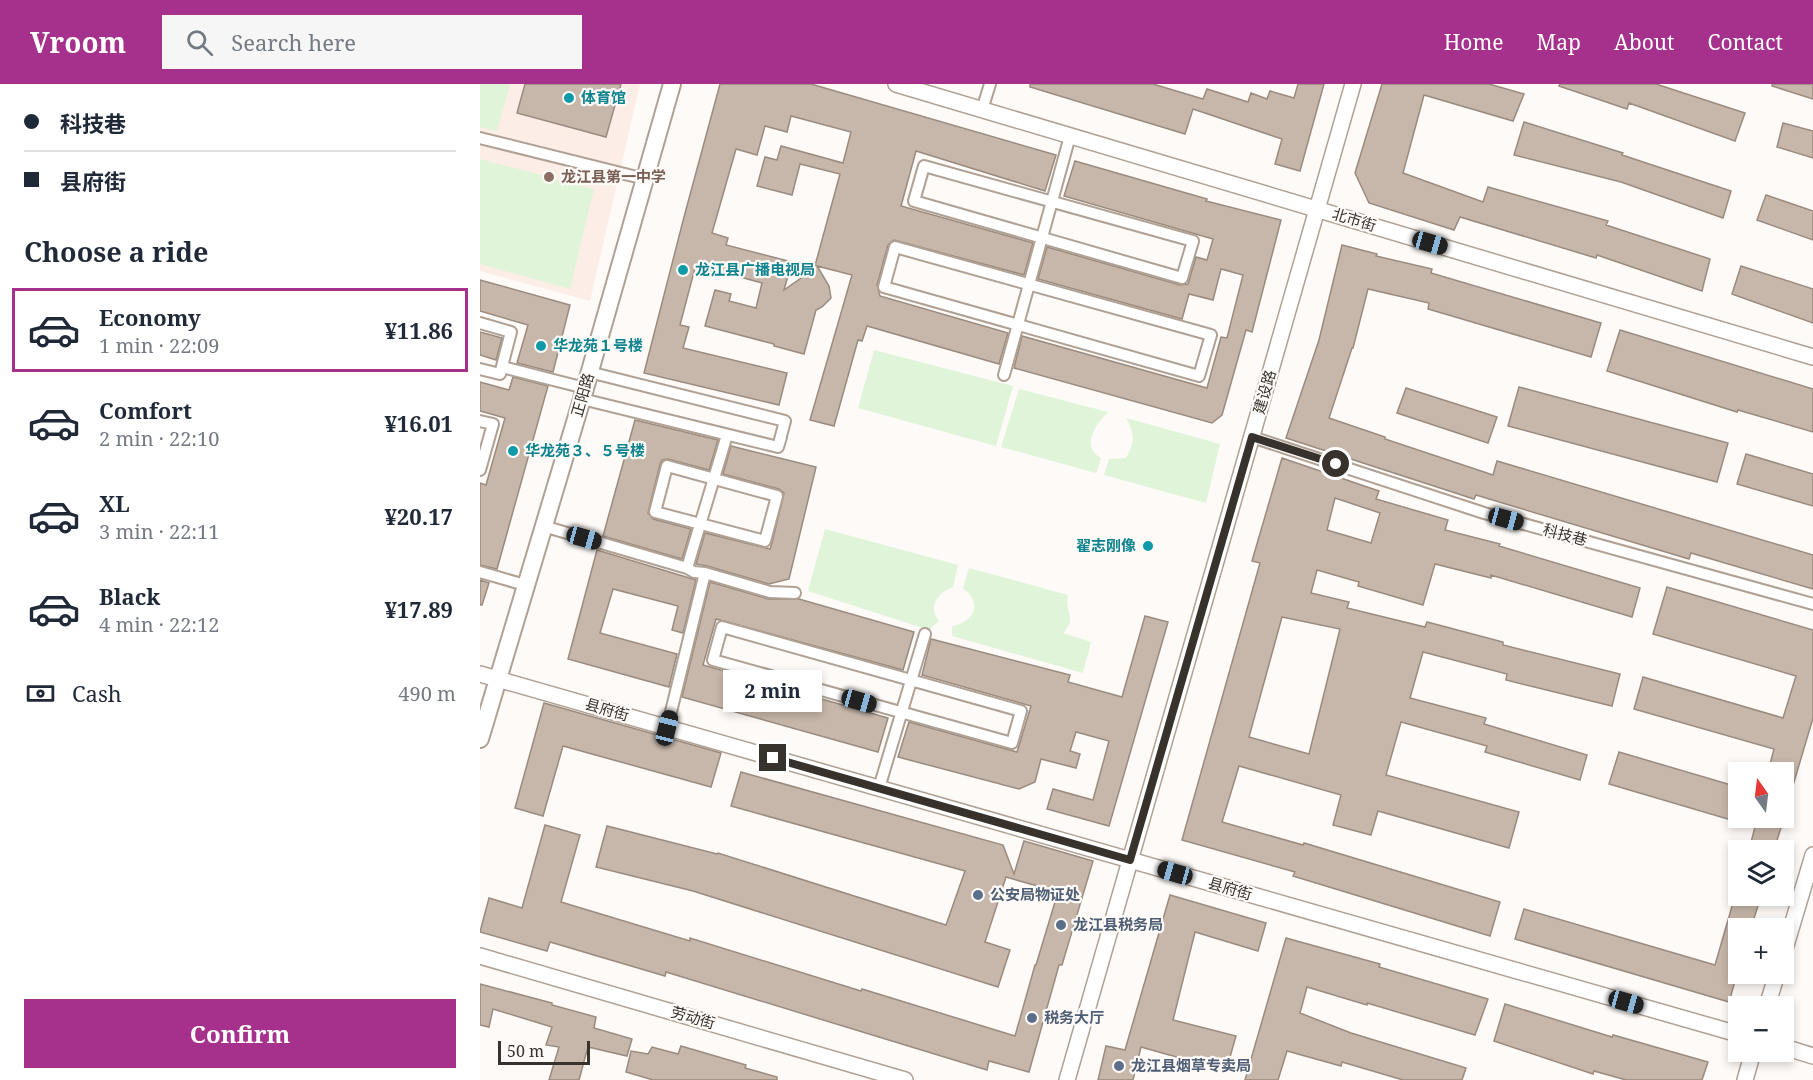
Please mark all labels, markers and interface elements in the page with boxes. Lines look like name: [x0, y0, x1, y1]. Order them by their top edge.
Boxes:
search box: [162, 15, 582, 69]
text: Vroom: [30, 23, 126, 61]
icon: search: [183, 26, 216, 59]
text: Search here: [231, 27, 356, 57]
text: Home: [1444, 28, 1504, 56]
text: Map: [1537, 28, 1581, 56]
text: About: [1614, 28, 1675, 56]
text: Contact: [1708, 28, 1783, 56]
place label: 体育馆: [581, 87, 626, 107]
marker: 体育馆: [562, 91, 576, 105]
text: 科技巷: [60, 108, 126, 138]
text: 县府街: [60, 166, 126, 196]
place label: 龙江县第一中学: [561, 166, 666, 186]
marker: 龙江县第一中学: [542, 170, 556, 184]
street label: 北市街: [1330, 203, 1379, 235]
car: [1410, 229, 1450, 257]
text: Choose a ride: [24, 233, 209, 270]
place label: 龙江县广播电视局: [695, 259, 815, 279]
marker: 龙江县广播电视局: [676, 263, 690, 277]
text: Economy: [99, 302, 201, 332]
icon: car: [27, 303, 81, 357]
text: ¥11.86: [384, 315, 453, 345]
text: 1 min · 22:09: [99, 332, 219, 359]
place label: 华龙苑１号楼: [553, 335, 643, 355]
marker: 华龙苑１号楼: [534, 339, 548, 353]
street label: 建设路: [1248, 367, 1280, 416]
street label: 正阳路: [566, 370, 598, 419]
text: Comfort: [99, 395, 192, 425]
icon: car: [27, 396, 81, 450]
text: ¥16.01: [384, 408, 453, 438]
text: 2 min · 22:10: [99, 425, 219, 452]
place label: 华龙苑３、５号楼: [525, 440, 645, 460]
marker: 华龙苑３、５号楼: [506, 444, 520, 458]
route start: [1322, 450, 1349, 477]
text: XL: [99, 488, 130, 518]
icon: car: [27, 489, 81, 543]
text: ¥20.17: [384, 501, 453, 531]
car: [1486, 506, 1526, 532]
text: 3 min · 22:11: [99, 518, 219, 545]
street label: 科技巷: [1541, 519, 1590, 550]
car: [564, 524, 604, 552]
place label: 翟志刚像: [1076, 535, 1136, 555]
marker: 翟志刚像: [1141, 539, 1155, 553]
text: Black: [99, 581, 160, 611]
icon: car: [27, 582, 81, 636]
text: ¥17.89: [384, 594, 453, 624]
text: 4 min · 22:12: [99, 611, 219, 638]
callout: 2 min: [724, 671, 822, 713]
icon: cash: [24, 677, 57, 710]
text: 2 min: [744, 677, 801, 704]
text: Cash: [72, 678, 122, 708]
text: 490 m: [398, 680, 456, 707]
car: [839, 687, 879, 715]
street label: 县府街: [583, 693, 632, 725]
car: [654, 708, 680, 748]
route end: [759, 744, 786, 771]
north arrow: [1728, 762, 1794, 828]
map controls: [1728, 762, 1794, 1062]
button: layers: [1728, 840, 1794, 906]
car: [1155, 859, 1195, 887]
street label: 县府街: [1206, 872, 1255, 904]
place label: 公安局物证处: [990, 884, 1080, 904]
marker: 公安局物证处: [971, 888, 985, 902]
place label: 龙江县税务局: [1073, 914, 1163, 934]
marker: 龙江县税务局: [1054, 918, 1068, 932]
button: +: [1728, 918, 1794, 984]
car: [1606, 988, 1646, 1016]
button: −: [1728, 996, 1794, 1062]
button: Confirm: [24, 999, 456, 1068]
street label: 劳动街: [669, 1001, 718, 1033]
place label: 税务大厅: [1044, 1007, 1104, 1027]
marker: 税务大厅: [1025, 1011, 1039, 1025]
scale bar: [498, 1038, 590, 1066]
text: 50 m: [507, 1040, 544, 1062]
place label: 龙江县烟草专卖局: [1131, 1055, 1251, 1075]
marker: 龙江县烟草专卖局: [1112, 1059, 1126, 1073]

